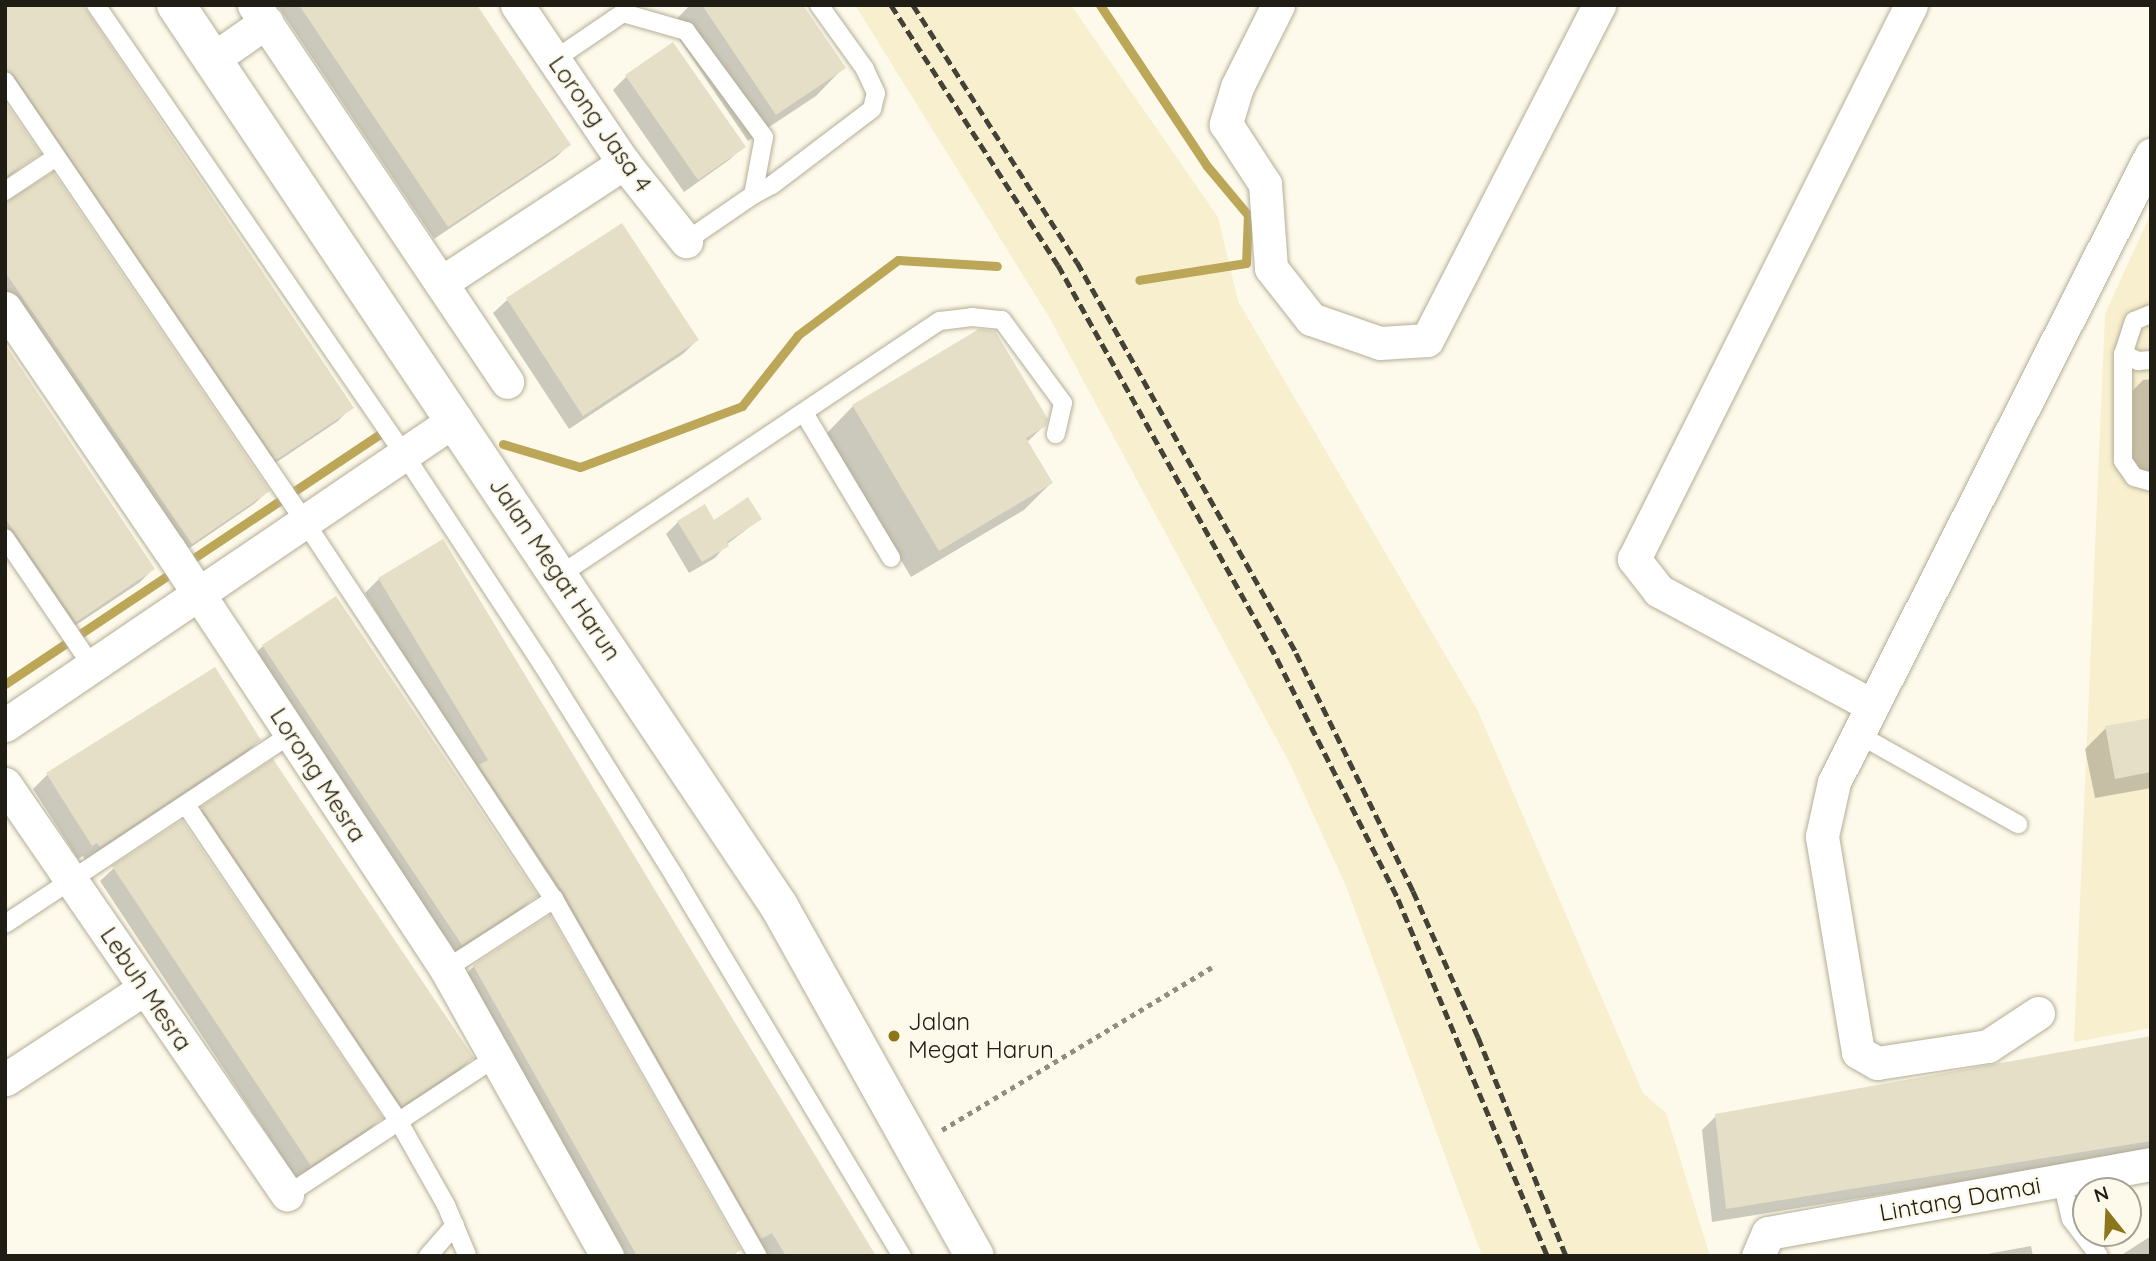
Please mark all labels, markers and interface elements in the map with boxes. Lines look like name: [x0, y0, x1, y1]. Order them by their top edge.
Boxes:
street label: Lorong Jasa 4: [543, 50, 657, 198]
street label: Jalan Megat Harun: [483, 472, 627, 666]
street label: Lorong Mesra: [264, 703, 372, 847]
street label: Lebuh Mesra: [94, 922, 198, 1056]
place label: Jalan Megat Harun: [908, 1008, 1054, 1064]
marker: Jalan Megat Harun: [886, 1028, 902, 1044]
street label: Lintang Damai: [1877, 1171, 2043, 1227]
north arrow: [2072, 1177, 2142, 1247]
text: N: [2091, 1180, 2111, 1208]

